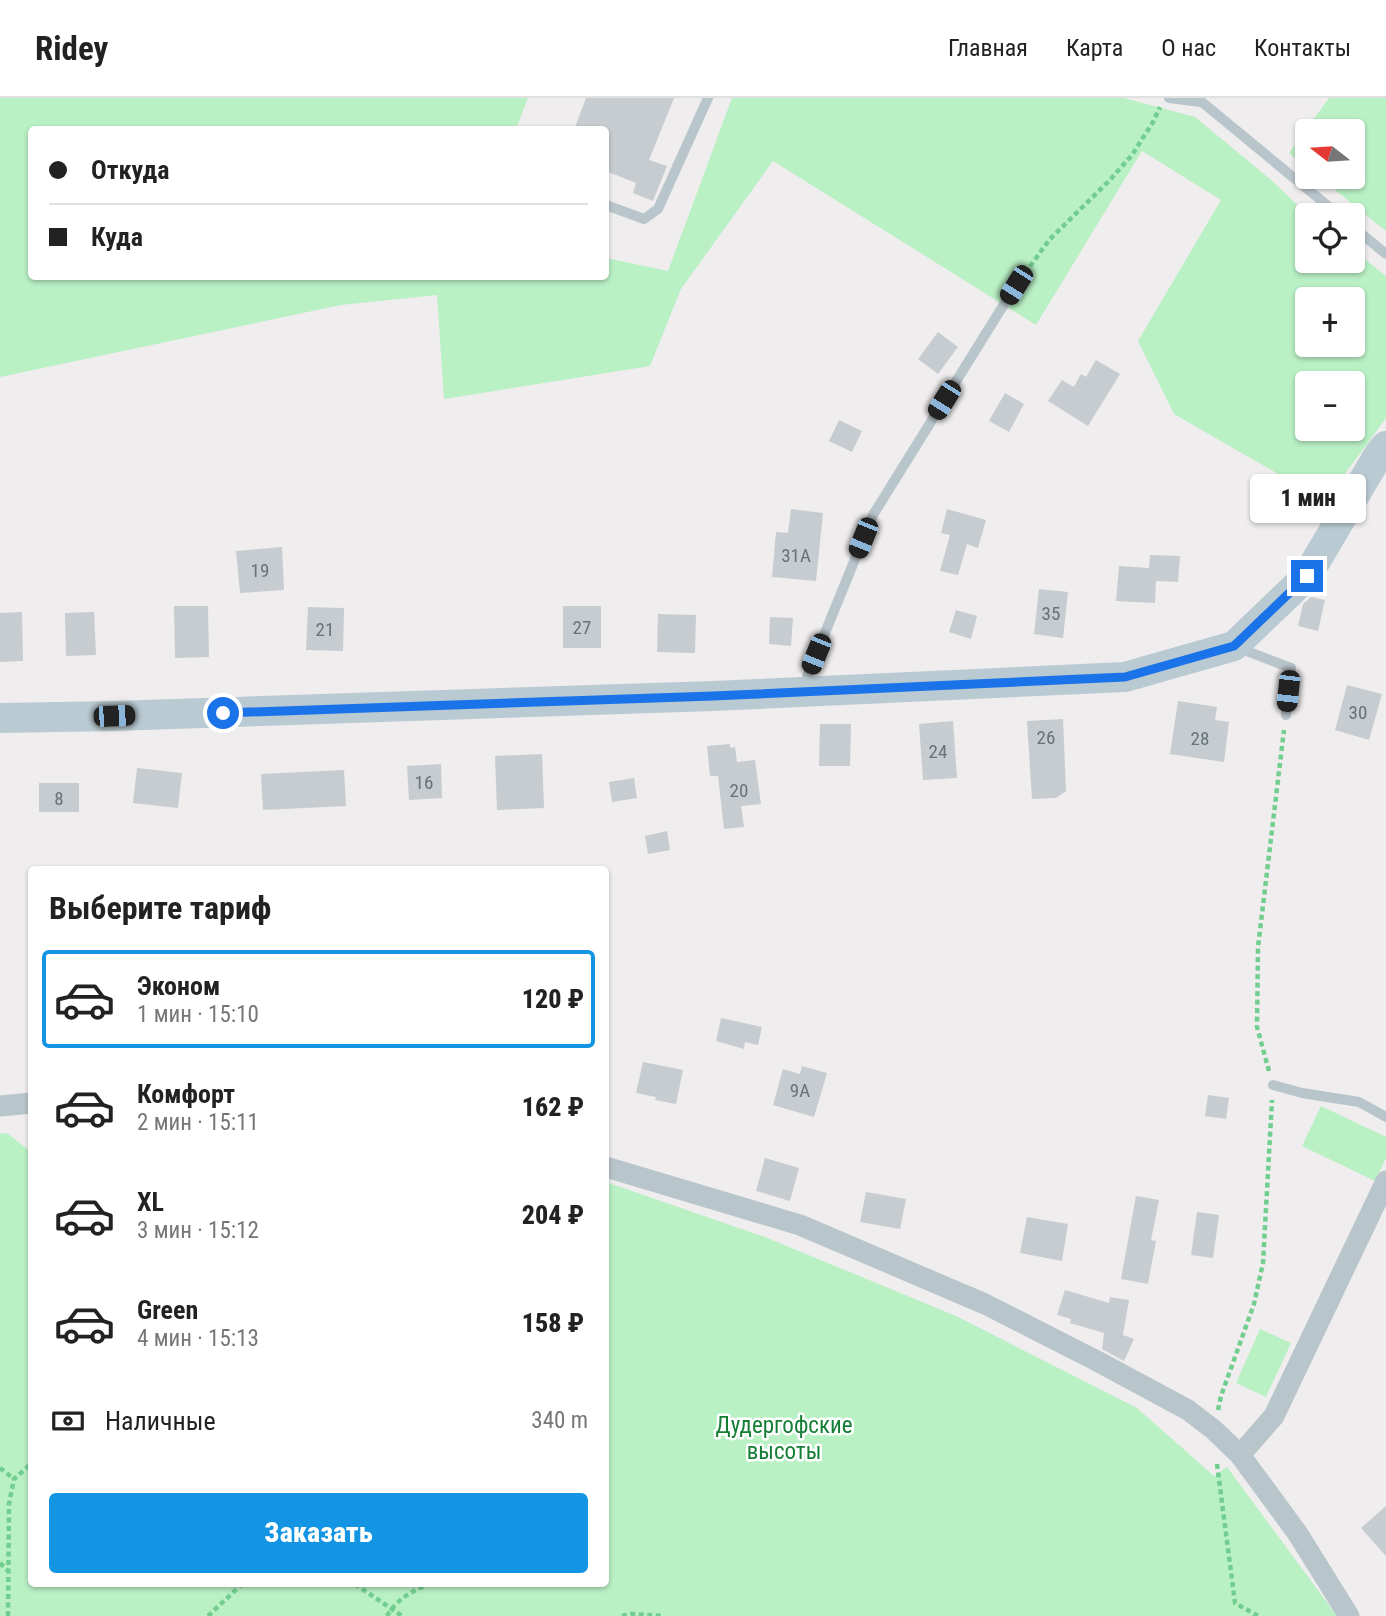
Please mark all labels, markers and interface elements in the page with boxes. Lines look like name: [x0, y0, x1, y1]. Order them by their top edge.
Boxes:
text: Ridey: [35, 29, 108, 68]
text: Главная: [948, 34, 1028, 62]
text: Карта: [1066, 34, 1123, 62]
text: О нас: [1161, 34, 1216, 62]
text: Контакты: [1254, 34, 1351, 62]
north arrow: [1295, 119, 1365, 189]
map controls: [1295, 119, 1365, 441]
text: Откуда: [91, 155, 169, 185]
button: locate: [1295, 203, 1365, 273]
text: Куда: [91, 222, 143, 252]
car: [996, 262, 1037, 308]
button: +: [1295, 287, 1365, 357]
button: −: [1295, 371, 1365, 441]
car: [924, 377, 965, 423]
callout: 1 мин: [1249, 475, 1365, 524]
text: 1 мин: [1280, 485, 1336, 512]
car: [846, 515, 881, 561]
house number: 31А: [781, 544, 811, 567]
house number: 19: [251, 559, 269, 582]
route end: [1291, 560, 1323, 592]
house number: 35: [1042, 602, 1060, 625]
house number: 27: [573, 616, 591, 639]
house number: 21: [316, 618, 334, 641]
car: [799, 631, 834, 677]
car: [1276, 669, 1301, 713]
route start: [207, 697, 239, 729]
house number: 30: [1349, 701, 1367, 724]
car: [93, 705, 136, 727]
house number: 26: [1037, 726, 1055, 749]
house number: 28: [1191, 727, 1209, 750]
house number: 24: [929, 740, 947, 763]
house number: 16: [415, 771, 433, 794]
house number: 20: [730, 779, 748, 802]
house number: 8: [54, 787, 64, 810]
text: Выберите тариф: [49, 889, 271, 927]
icon: car: [53, 968, 116, 1031]
text: Эконом: [137, 971, 220, 1001]
text: 120 ₽: [522, 984, 584, 1014]
text: 1 мин · 15:10: [137, 1001, 259, 1028]
icon: car: [53, 1076, 116, 1139]
text: Комфорт: [137, 1079, 235, 1109]
house number: 9А: [790, 1079, 810, 1102]
text: 162 ₽: [522, 1092, 584, 1122]
text: 2 мин · 15:11: [137, 1109, 259, 1136]
icon: car: [53, 1184, 116, 1247]
text: XL: [137, 1187, 164, 1217]
text: 204 ₽: [522, 1200, 584, 1230]
text: 3 мин · 15:12: [137, 1217, 259, 1244]
icon: car: [53, 1292, 116, 1355]
text: Green: [137, 1295, 198, 1325]
text: 158 ₽: [522, 1308, 584, 1338]
text: 4 мин · 15:13: [137, 1325, 259, 1352]
icon: cash: [49, 1402, 87, 1440]
text: Наличные: [105, 1406, 216, 1436]
text: 340 m: [531, 1407, 588, 1434]
park label: Дудергофские высоты: [715, 1412, 853, 1465]
button: Заказать: [49, 1493, 588, 1573]

